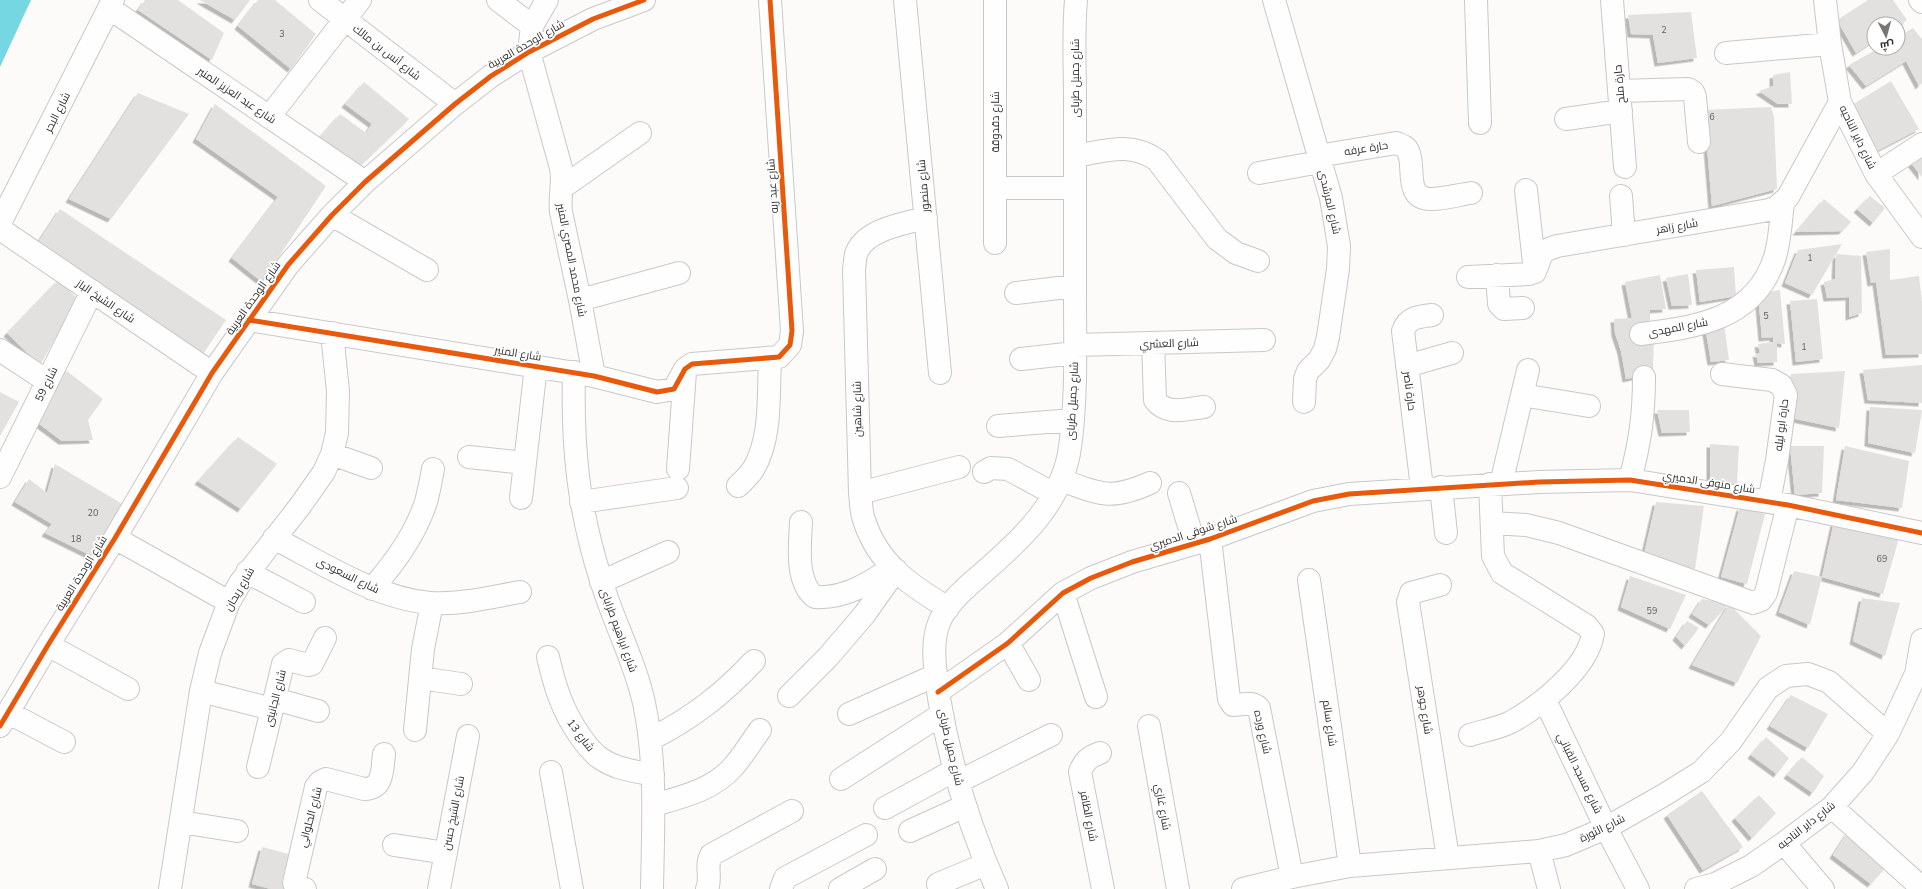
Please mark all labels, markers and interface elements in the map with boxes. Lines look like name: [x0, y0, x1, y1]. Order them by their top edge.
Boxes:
street label: شارع الوحدة العربية: [485, 16, 567, 73]
north arrow: [1866, 16, 1906, 56]
street label: شارع أنس بن مالك: [350, 21, 424, 84]
house number: 2: [1661, 24, 1667, 36]
house number: 3: [279, 28, 285, 40]
text: ش: [1879, 37, 1895, 54]
street label: شارع جميل طرباى: [1068, 39, 1083, 117]
street label: شارع عبد العزيز المنير: [194, 63, 279, 127]
street label: حارة ملح: [1610, 64, 1629, 104]
street label: شارع البحر: [40, 90, 74, 136]
street label: شارع دقدوقة: [988, 91, 1003, 153]
street label: شارع داير الناحيه: [1836, 103, 1880, 172]
house number: 6: [1709, 111, 1715, 123]
street label: حارة عرفه: [1343, 138, 1389, 159]
street label: شارع عبد ربه: [763, 158, 782, 214]
street label: شارع منصور: [914, 159, 933, 214]
street label: شارع المرشدى: [1315, 168, 1344, 236]
street label: شارع محمد المصري المنير: [552, 201, 590, 318]
street label: شارع زاهر: [1654, 215, 1699, 238]
house number: 1: [1807, 252, 1813, 264]
street label: شارع الوحدة العربية: [222, 259, 284, 338]
street label: شارع الشيخ الباز: [73, 276, 138, 327]
house number: 5: [1763, 310, 1769, 322]
street label: شارع المهدى: [1647, 314, 1709, 341]
street label: شارع العشري: [1139, 335, 1199, 353]
house number: 1: [1801, 341, 1807, 353]
street label: شارع المنير: [492, 342, 542, 365]
street label: شارع جميل طرباى: [1063, 361, 1082, 441]
street label: شارع 59: [32, 364, 61, 404]
street label: حارة ناصر: [1400, 369, 1419, 412]
street label: شارع شاهين: [850, 381, 865, 437]
street label: حارة ابو ليله: [1771, 398, 1792, 452]
street label: شارع منوفى الدميري: [1662, 468, 1756, 498]
house number: 20: [88, 507, 98, 519]
street label: شارع شوقى الدميري: [1147, 511, 1240, 555]
street label: شارع الوحدة العربية: [52, 533, 111, 614]
house number: 18: [71, 533, 81, 545]
house number: 69: [1877, 553, 1887, 565]
street label: شارع السعودى: [314, 554, 382, 597]
street label: شارع ريحان: [221, 565, 258, 614]
street label: شارع ابراهيم طراباى: [596, 586, 641, 674]
house number: 59: [1647, 605, 1657, 617]
street label: شارع الجانينى: [261, 668, 290, 728]
street label: شارع جوهر: [1413, 684, 1436, 735]
street label: شارع سالم: [1319, 699, 1340, 747]
street label: شارع جميل طرباى: [934, 707, 967, 787]
street label: شارع ورده: [1250, 709, 1275, 756]
street label: شارع 13: [563, 716, 598, 755]
street label: شارع مسجد القباني: [1553, 730, 1606, 817]
street label: شارع الشيخ حسن: [439, 775, 468, 852]
street label: شارع غازي: [1150, 783, 1174, 832]
street label: شارع الحلواني: [295, 785, 327, 849]
street label: شارع الظافر: [1076, 788, 1101, 843]
street label: شارع داير الناحيه: [1774, 798, 1838, 853]
street label: شارع الثورة: [1577, 811, 1628, 846]

